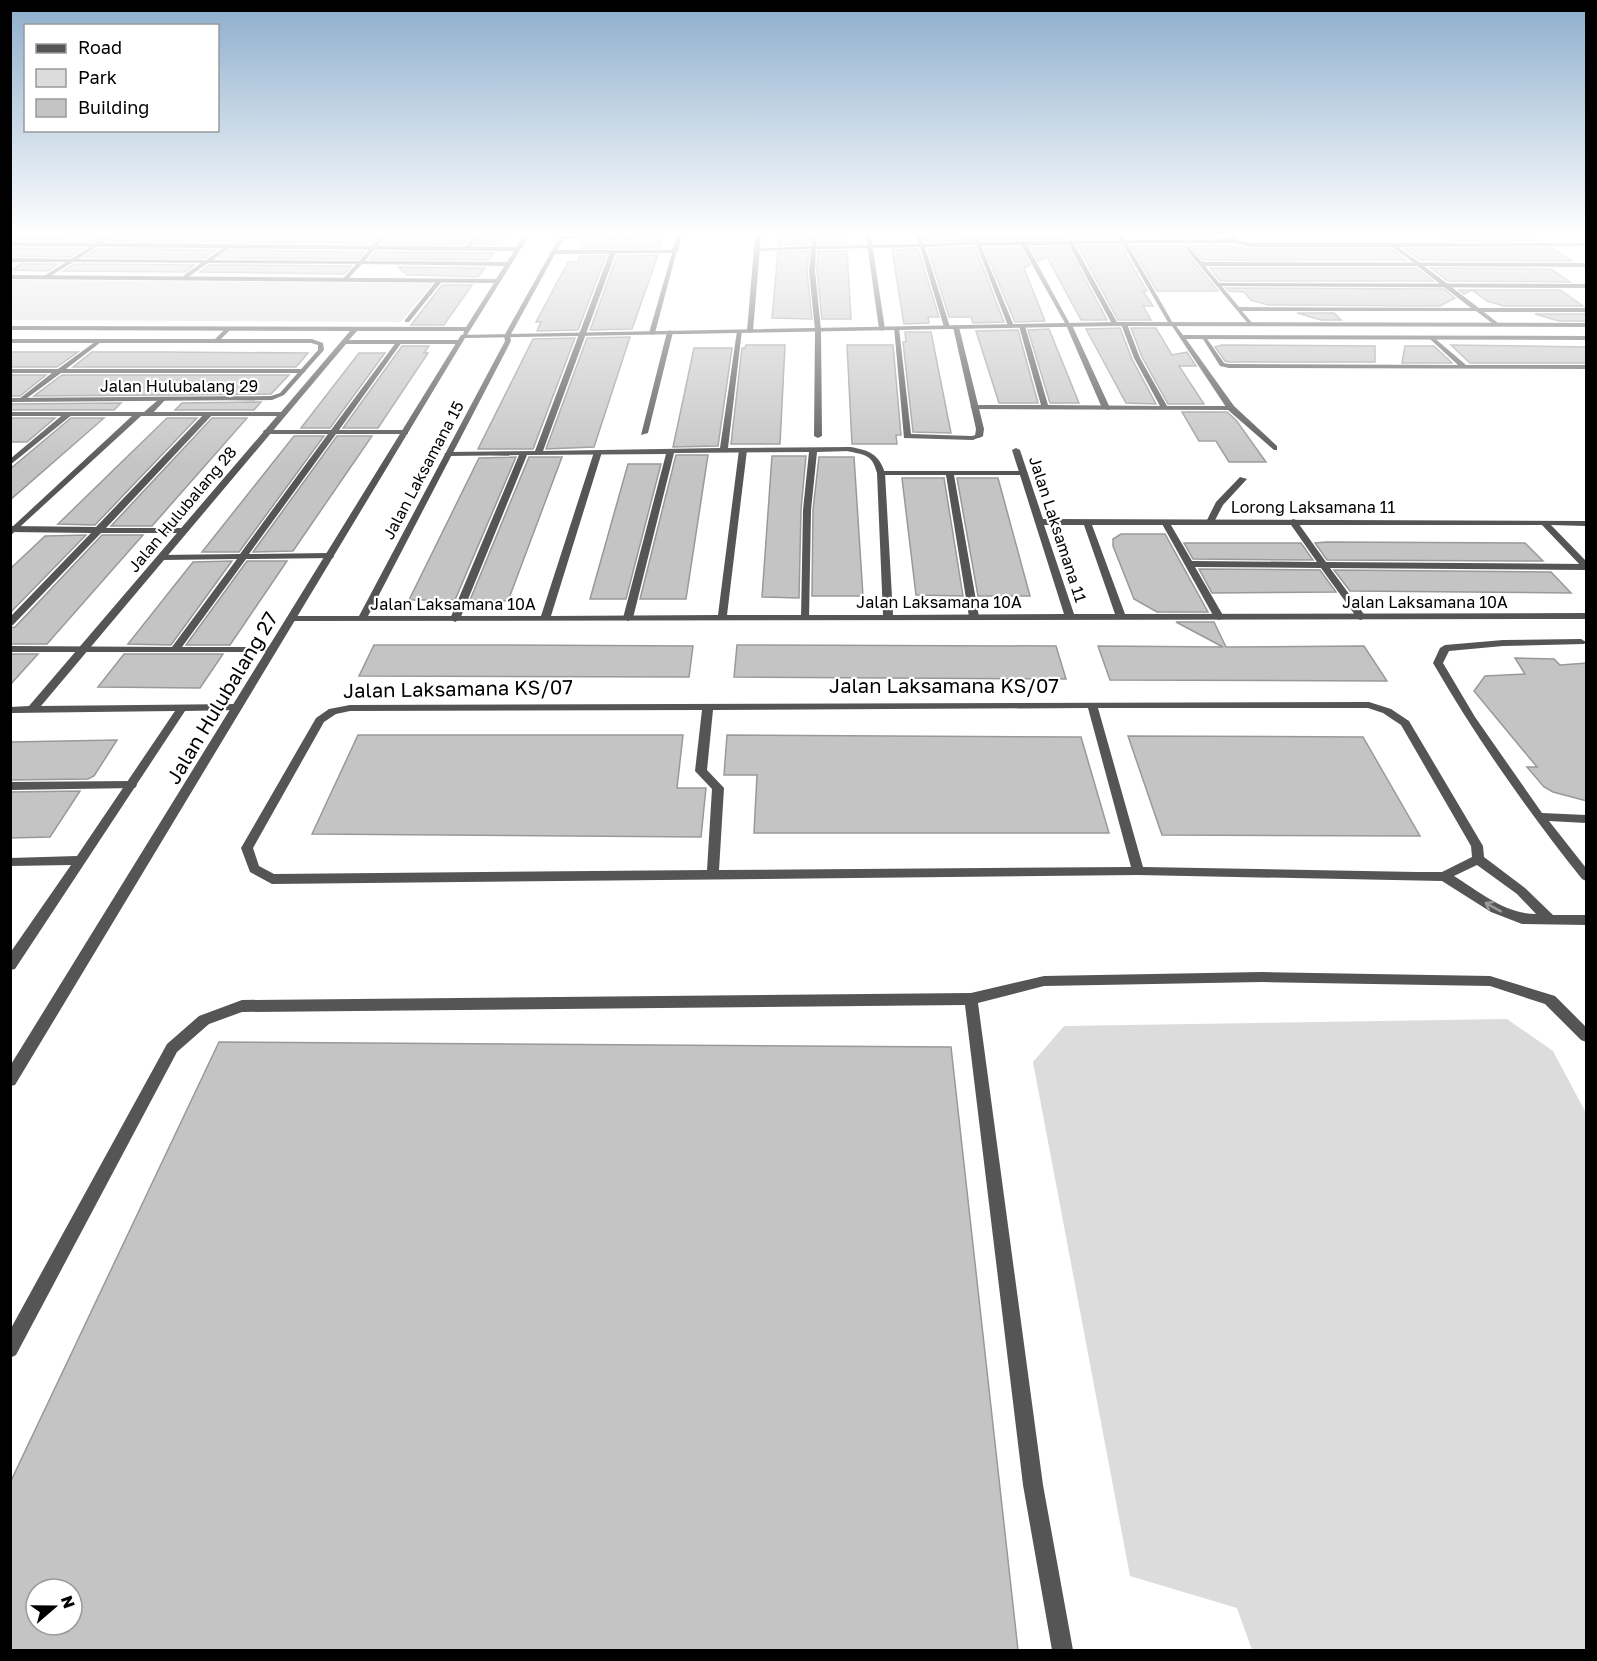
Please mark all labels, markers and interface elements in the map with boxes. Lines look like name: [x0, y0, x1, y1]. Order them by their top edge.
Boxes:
legend: [24, 24, 219, 132]
text: Road: [78, 36, 122, 58]
text: Park: [78, 66, 117, 88]
text: Building: [78, 96, 149, 118]
street label: Jalan Hulubalang 29: [100, 376, 258, 396]
street label: Jalan Laksamana 15: [378, 397, 468, 543]
street label: Jalan Hulubalang 28: [123, 442, 241, 576]
street label: Jalan Laksamana 11: [1025, 453, 1091, 605]
street label: Lorong Laksamana 11: [1231, 497, 1395, 517]
street label: Jalan Laksamana 10A: [856, 592, 1022, 612]
street label: Jalan Laksamana 10A: [1342, 592, 1508, 612]
street label: Jalan Laksamana 10A: [370, 594, 536, 614]
street label: Jalan Hulubalang 27: [160, 607, 282, 788]
street label: Jalan Laksamana KS/07: [829, 673, 1059, 697]
street label: Jalan Laksamana KS/07: [343, 674, 573, 702]
one-way arrow: [1485, 901, 1502, 913]
north arrow: [24, 1577, 84, 1637]
text: N: [57, 1593, 80, 1611]

